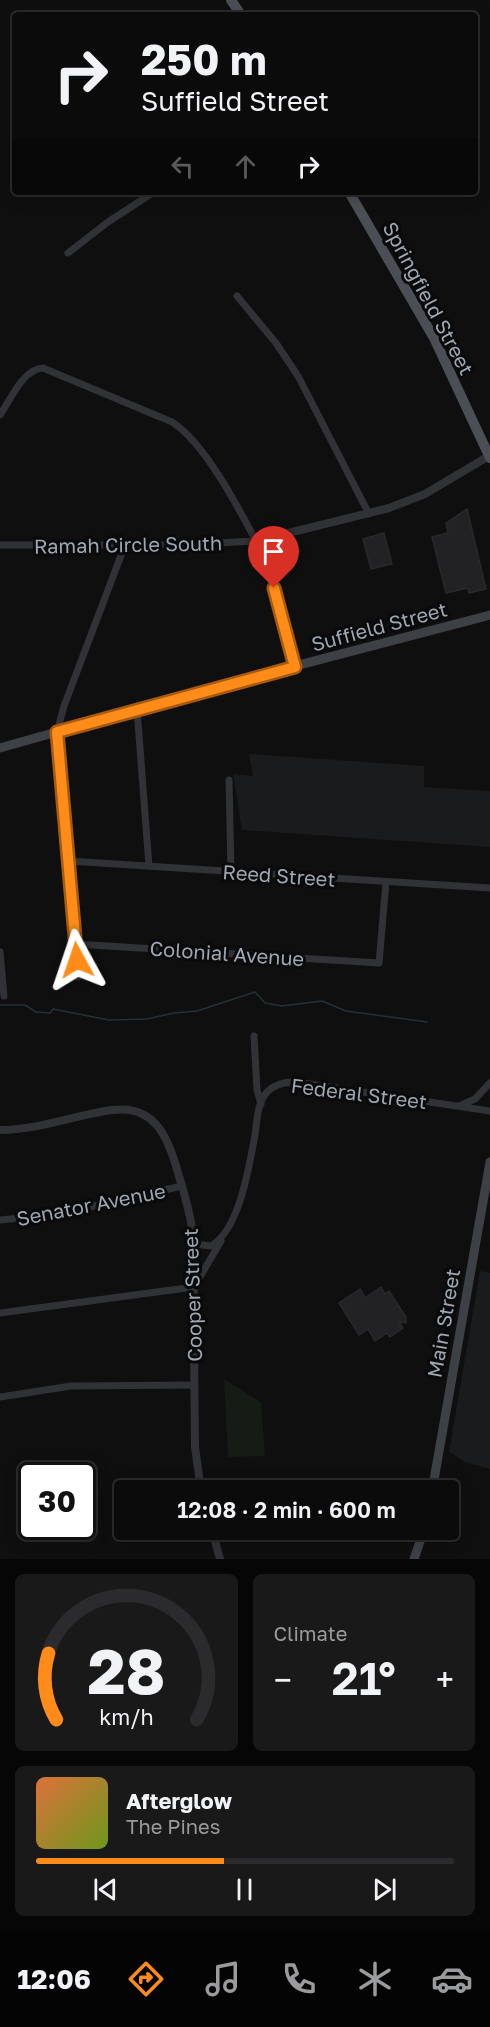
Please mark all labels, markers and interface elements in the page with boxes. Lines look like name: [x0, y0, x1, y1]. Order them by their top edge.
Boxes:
text: 250 m: [141, 34, 267, 84]
icon: right: [42, 36, 120, 114]
text: Suffield Street: [141, 85, 329, 117]
icon: left: [166, 150, 199, 183]
icon: ahead: [229, 150, 262, 183]
icon: right: [292, 150, 325, 183]
street label: Springfield Street: [379, 217, 479, 379]
pin: [248, 526, 299, 588]
street label: Ramah Circle South: [34, 530, 222, 558]
icon: arrive: [257, 535, 290, 568]
street label: Suffield Street: [309, 596, 449, 656]
street label: Reed Street: [222, 859, 336, 891]
position arrow: [45, 928, 109, 992]
street label: Colonial Avenue: [149, 936, 305, 970]
street label: Federal Street: [290, 1073, 428, 1113]
street label: Senator Avenue: [14, 1178, 168, 1230]
street label: Cooper Street: [178, 1228, 206, 1362]
street label: Main Street: [422, 1267, 464, 1379]
speed limit sign: 30: [18, 1462, 96, 1540]
text: 12:08 · 2 min · 600 m: [177, 1496, 396, 1523]
text: Climate: [274, 1621, 347, 1645]
text: 28: [87, 1633, 165, 1708]
text: 21°: [332, 1651, 396, 1705]
text: −: [274, 1660, 292, 1699]
text: +: [436, 1660, 454, 1699]
text: km/h: [99, 1704, 154, 1730]
text: Afterglow: [126, 1787, 232, 1814]
text: The Pines: [126, 1814, 220, 1838]
icon: previous: [89, 1873, 122, 1906]
icon: pause: [228, 1873, 261, 1906]
icon: next: [368, 1873, 401, 1906]
icon: directions: [125, 1958, 167, 2000]
icon: music: [202, 1958, 244, 2000]
icon: phone: [278, 1958, 320, 2000]
icon: climate: [354, 1958, 396, 2000]
icon: car: [431, 1958, 473, 2000]
text: 12:06: [17, 1963, 91, 1995]

